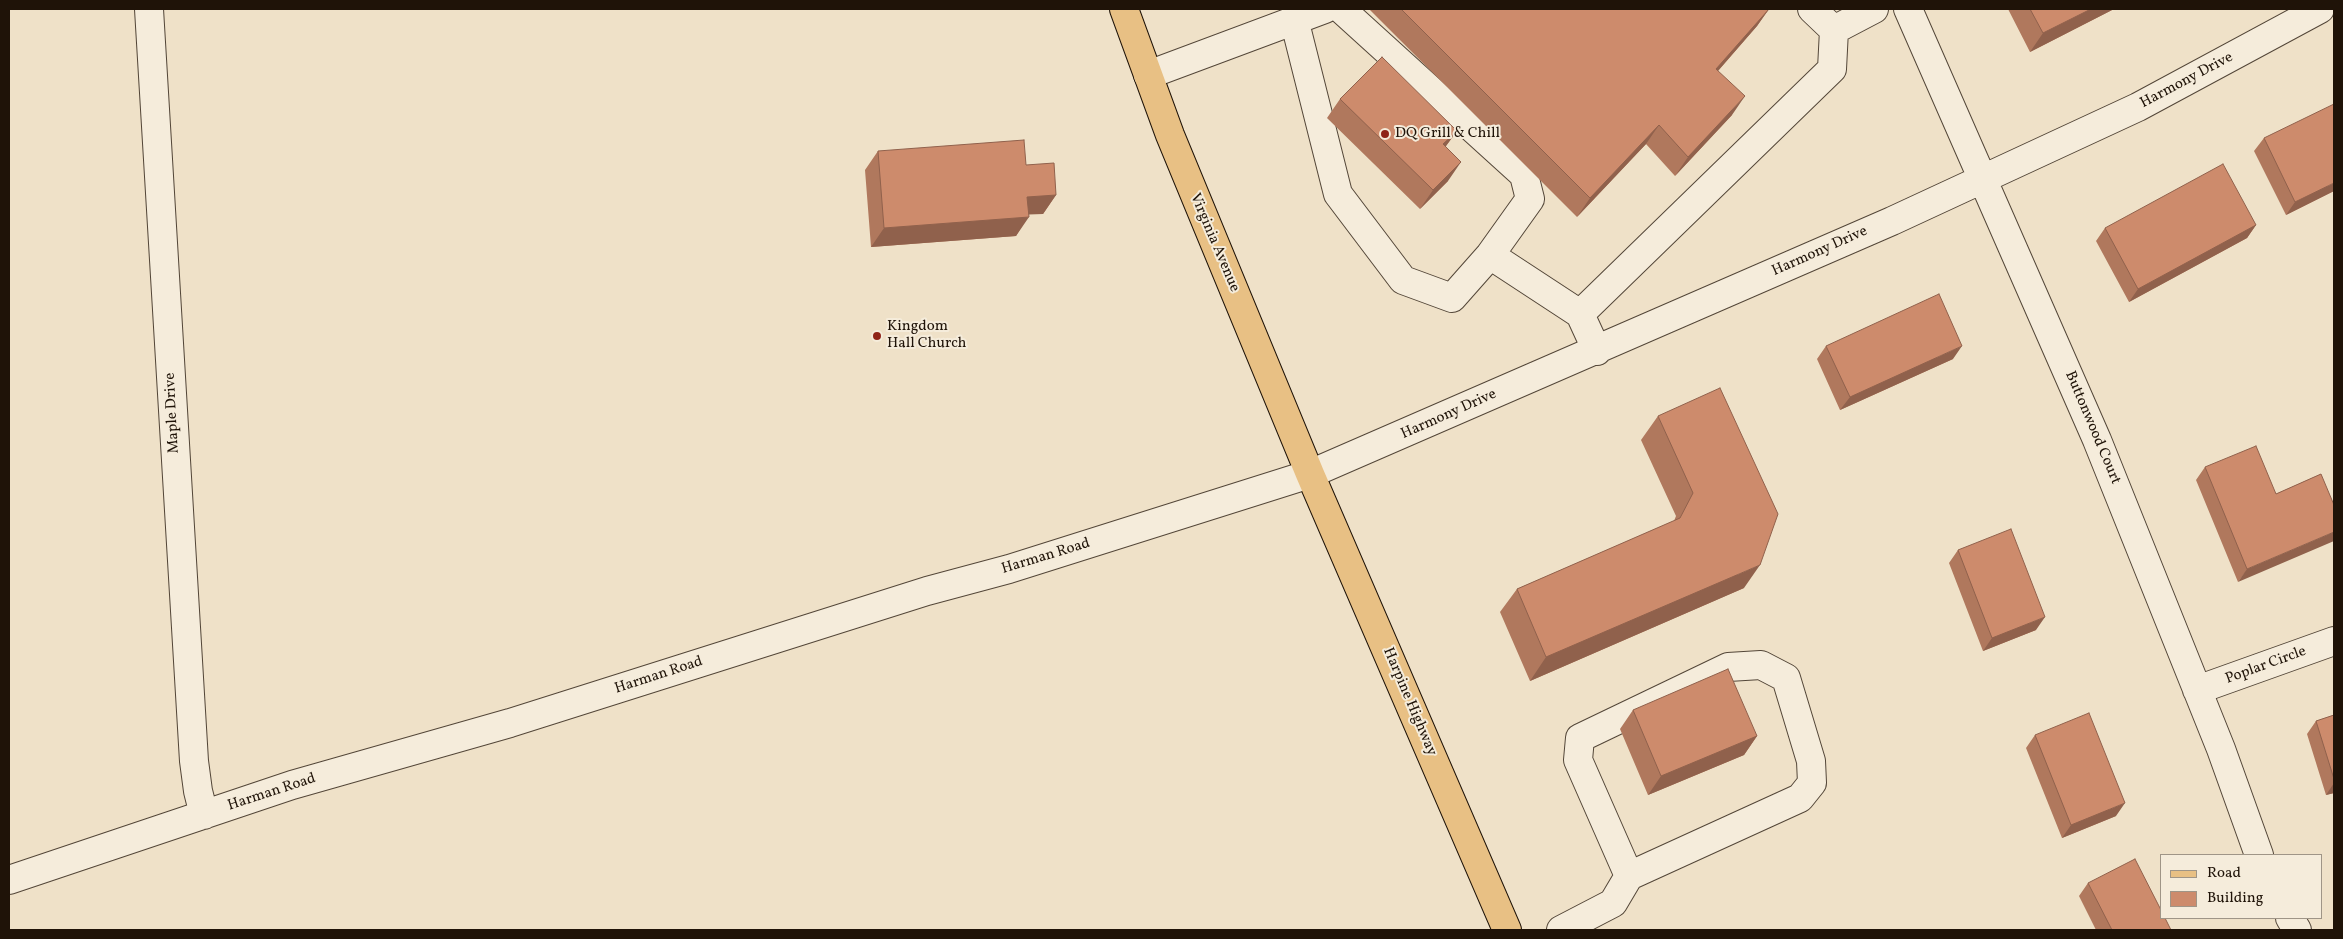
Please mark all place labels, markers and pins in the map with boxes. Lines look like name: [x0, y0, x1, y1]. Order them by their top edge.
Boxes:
place label: DQ Grill & Chill: [1395, 125, 1500, 143]
marker: DQ Grill & Chill: [1379, 128, 1391, 140]
place label: Kingdom Hall Church: [887, 318, 966, 353]
marker: Kingdom Hall Church: [871, 330, 883, 342]

